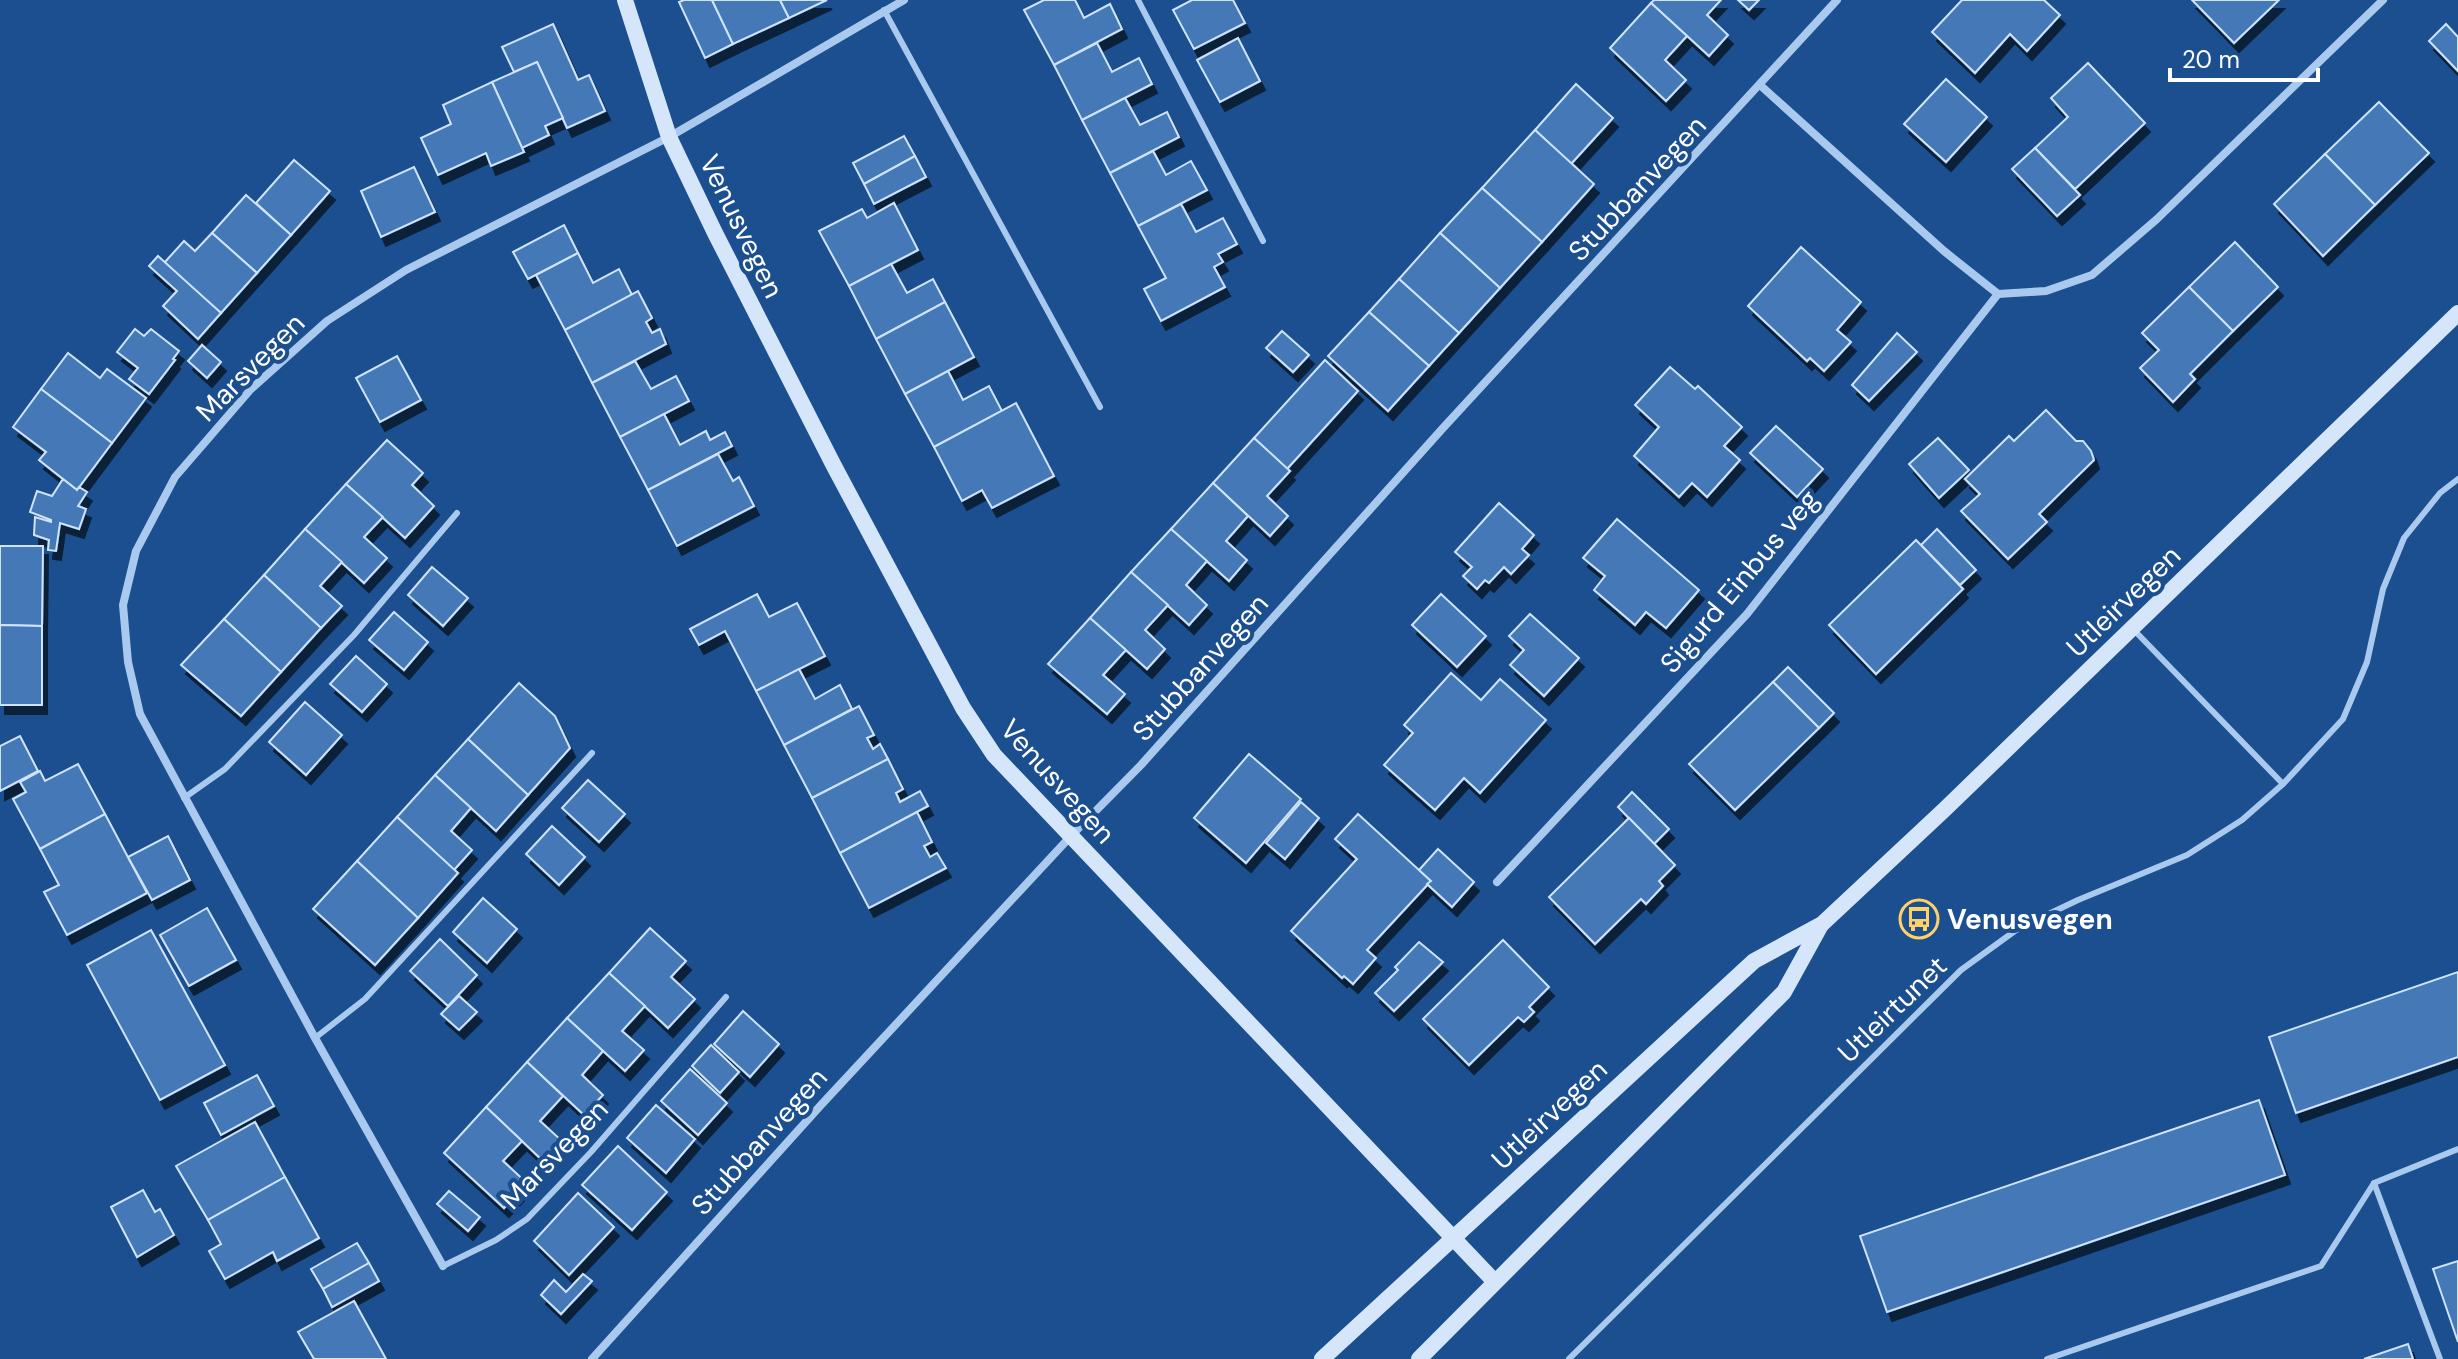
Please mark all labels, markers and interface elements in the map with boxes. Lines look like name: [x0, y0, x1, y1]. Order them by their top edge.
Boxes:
scale bar: [2170, 32, 2318, 82]
text: 20 m: [2182, 44, 2240, 75]
street label: Stubbanvegen: [1560, 108, 1714, 269]
street label: Venusvegen: [691, 148, 792, 304]
street label: Marsvegen: [188, 305, 313, 430]
street label: Sigurd Einbus veg: [1652, 482, 1827, 681]
street label: Utleirvegen: [2058, 538, 2189, 665]
street label: Stubbanvegen: [1124, 586, 1276, 749]
street label: Venusvegen: [992, 711, 1123, 851]
bus stop icon: Venusvegen: [1898, 898, 1940, 940]
place label: Venusvegen: [1947, 901, 2113, 938]
street label: Utleirtunet: [1830, 948, 1955, 1071]
street label: Utleirvegen: [1484, 1051, 1615, 1178]
street label: Stubbanvegen: [683, 1060, 835, 1223]
street label: Marsvegen: [493, 1091, 616, 1217]

